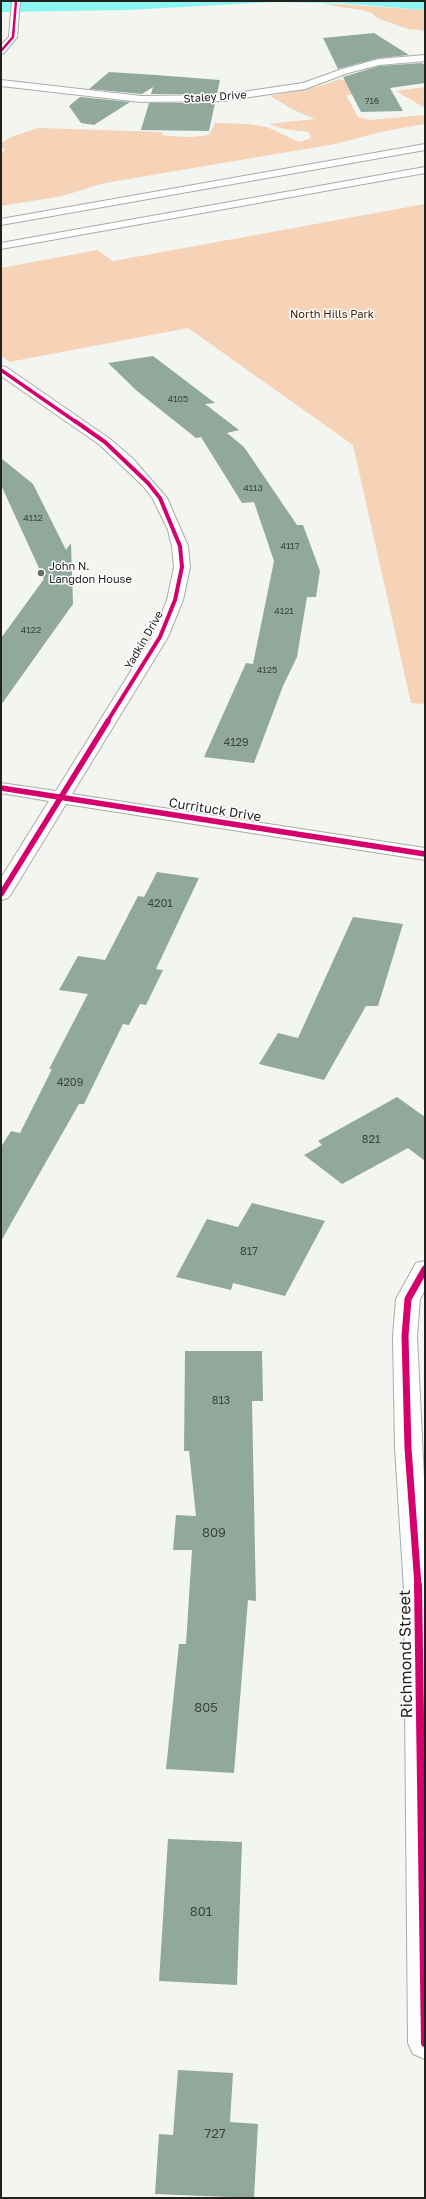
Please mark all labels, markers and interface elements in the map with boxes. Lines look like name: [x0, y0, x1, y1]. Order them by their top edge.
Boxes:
street label: Staley Drive: [183, 88, 247, 106]
house number: 716: [365, 96, 379, 106]
park label: North Hills Park: [290, 308, 374, 322]
house number: 4105: [168, 394, 188, 404]
house number: 4113: [243, 483, 263, 493]
house number: 4112: [23, 513, 43, 523]
house number: 4117: [281, 541, 299, 551]
place label: John N. Langdon House: [49, 560, 132, 586]
marker: John N. Langdon House: [36, 568, 46, 578]
house number: 4121: [274, 606, 294, 616]
street label: Yadkin Drive: [122, 609, 166, 671]
house number: 4122: [21, 625, 41, 635]
house number: 4125: [257, 665, 277, 675]
house number: 4129: [223, 736, 249, 750]
street label: Currituck Drive: [168, 795, 262, 825]
house number: 4201: [147, 897, 173, 911]
house number: 4209: [57, 1076, 83, 1090]
house number: 821: [362, 1133, 380, 1147]
house number: 817: [240, 1245, 258, 1259]
house number: 813: [212, 1394, 230, 1408]
house number: 809: [202, 1525, 226, 1541]
street label: Richmond Street: [395, 1590, 417, 1718]
house number: 805: [194, 1700, 218, 1716]
house number: 801: [190, 1904, 212, 1920]
house number: 727: [204, 2126, 226, 2142]

